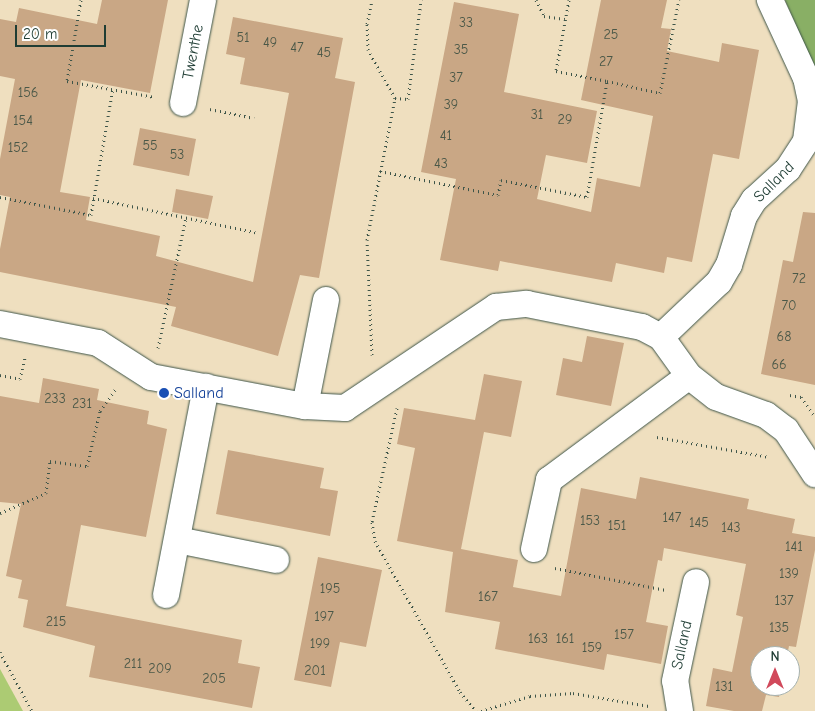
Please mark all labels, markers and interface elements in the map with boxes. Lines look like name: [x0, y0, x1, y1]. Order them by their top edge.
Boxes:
scale bar: [18, 15, 109, 47]
house number: 33: [459, 15, 473, 31]
street label: Twenthe: [178, 23, 208, 81]
text: 20 m: [23, 25, 57, 43]
house number: 25: [604, 27, 618, 43]
house number: 51: [236, 30, 250, 46]
house number: 49: [263, 35, 277, 51]
house number: 47: [290, 40, 304, 56]
house number: 35: [454, 42, 468, 58]
house number: 45: [317, 45, 331, 61]
house number: 27: [599, 54, 613, 70]
house number: 37: [449, 70, 463, 86]
house number: 156: [18, 85, 38, 101]
house number: 39: [444, 97, 458, 113]
house number: 31: [531, 107, 543, 123]
house number: 29: [558, 112, 572, 128]
house number: 154: [13, 113, 33, 129]
house number: 41: [440, 128, 452, 144]
house number: 55: [142, 138, 158, 154]
house number: 152: [8, 140, 28, 156]
house number: 53: [170, 147, 184, 163]
house number: 43: [434, 156, 448, 172]
street label: Salland: [750, 158, 798, 206]
house number: 72: [792, 271, 806, 287]
house number: 70: [781, 298, 797, 314]
house number: 68: [777, 329, 791, 345]
house number: 66: [771, 357, 787, 373]
place label: Salland: [174, 383, 224, 403]
marker: Salland: [158, 387, 170, 399]
house number: 233: [44, 391, 66, 407]
house number: 231: [72, 396, 92, 412]
house number: 147: [663, 510, 681, 526]
house number: 153: [580, 513, 600, 529]
house number: 145: [689, 515, 709, 531]
house number: 151: [608, 518, 626, 534]
house number: 143: [721, 520, 741, 536]
house number: 141: [785, 539, 803, 555]
house number: 139: [779, 566, 799, 582]
house number: 195: [320, 581, 340, 597]
house number: 167: [478, 589, 498, 605]
house number: 137: [774, 593, 794, 609]
house number: 197: [314, 609, 334, 625]
house number: 215: [46, 614, 66, 630]
street label: Salland: [667, 619, 697, 671]
house number: 135: [769, 620, 789, 636]
house number: 157: [614, 627, 634, 643]
house number: 163: [528, 631, 548, 647]
house number: 161: [556, 631, 574, 647]
house number: 199: [310, 636, 330, 652]
house number: 159: [582, 640, 602, 656]
north arrow: [750, 646, 800, 696]
text: N: [770, 648, 780, 665]
house number: 211: [124, 656, 142, 672]
house number: 209: [148, 661, 172, 677]
house number: 201: [304, 663, 326, 679]
house number: 205: [202, 671, 226, 687]
house number: 131: [715, 679, 733, 695]

